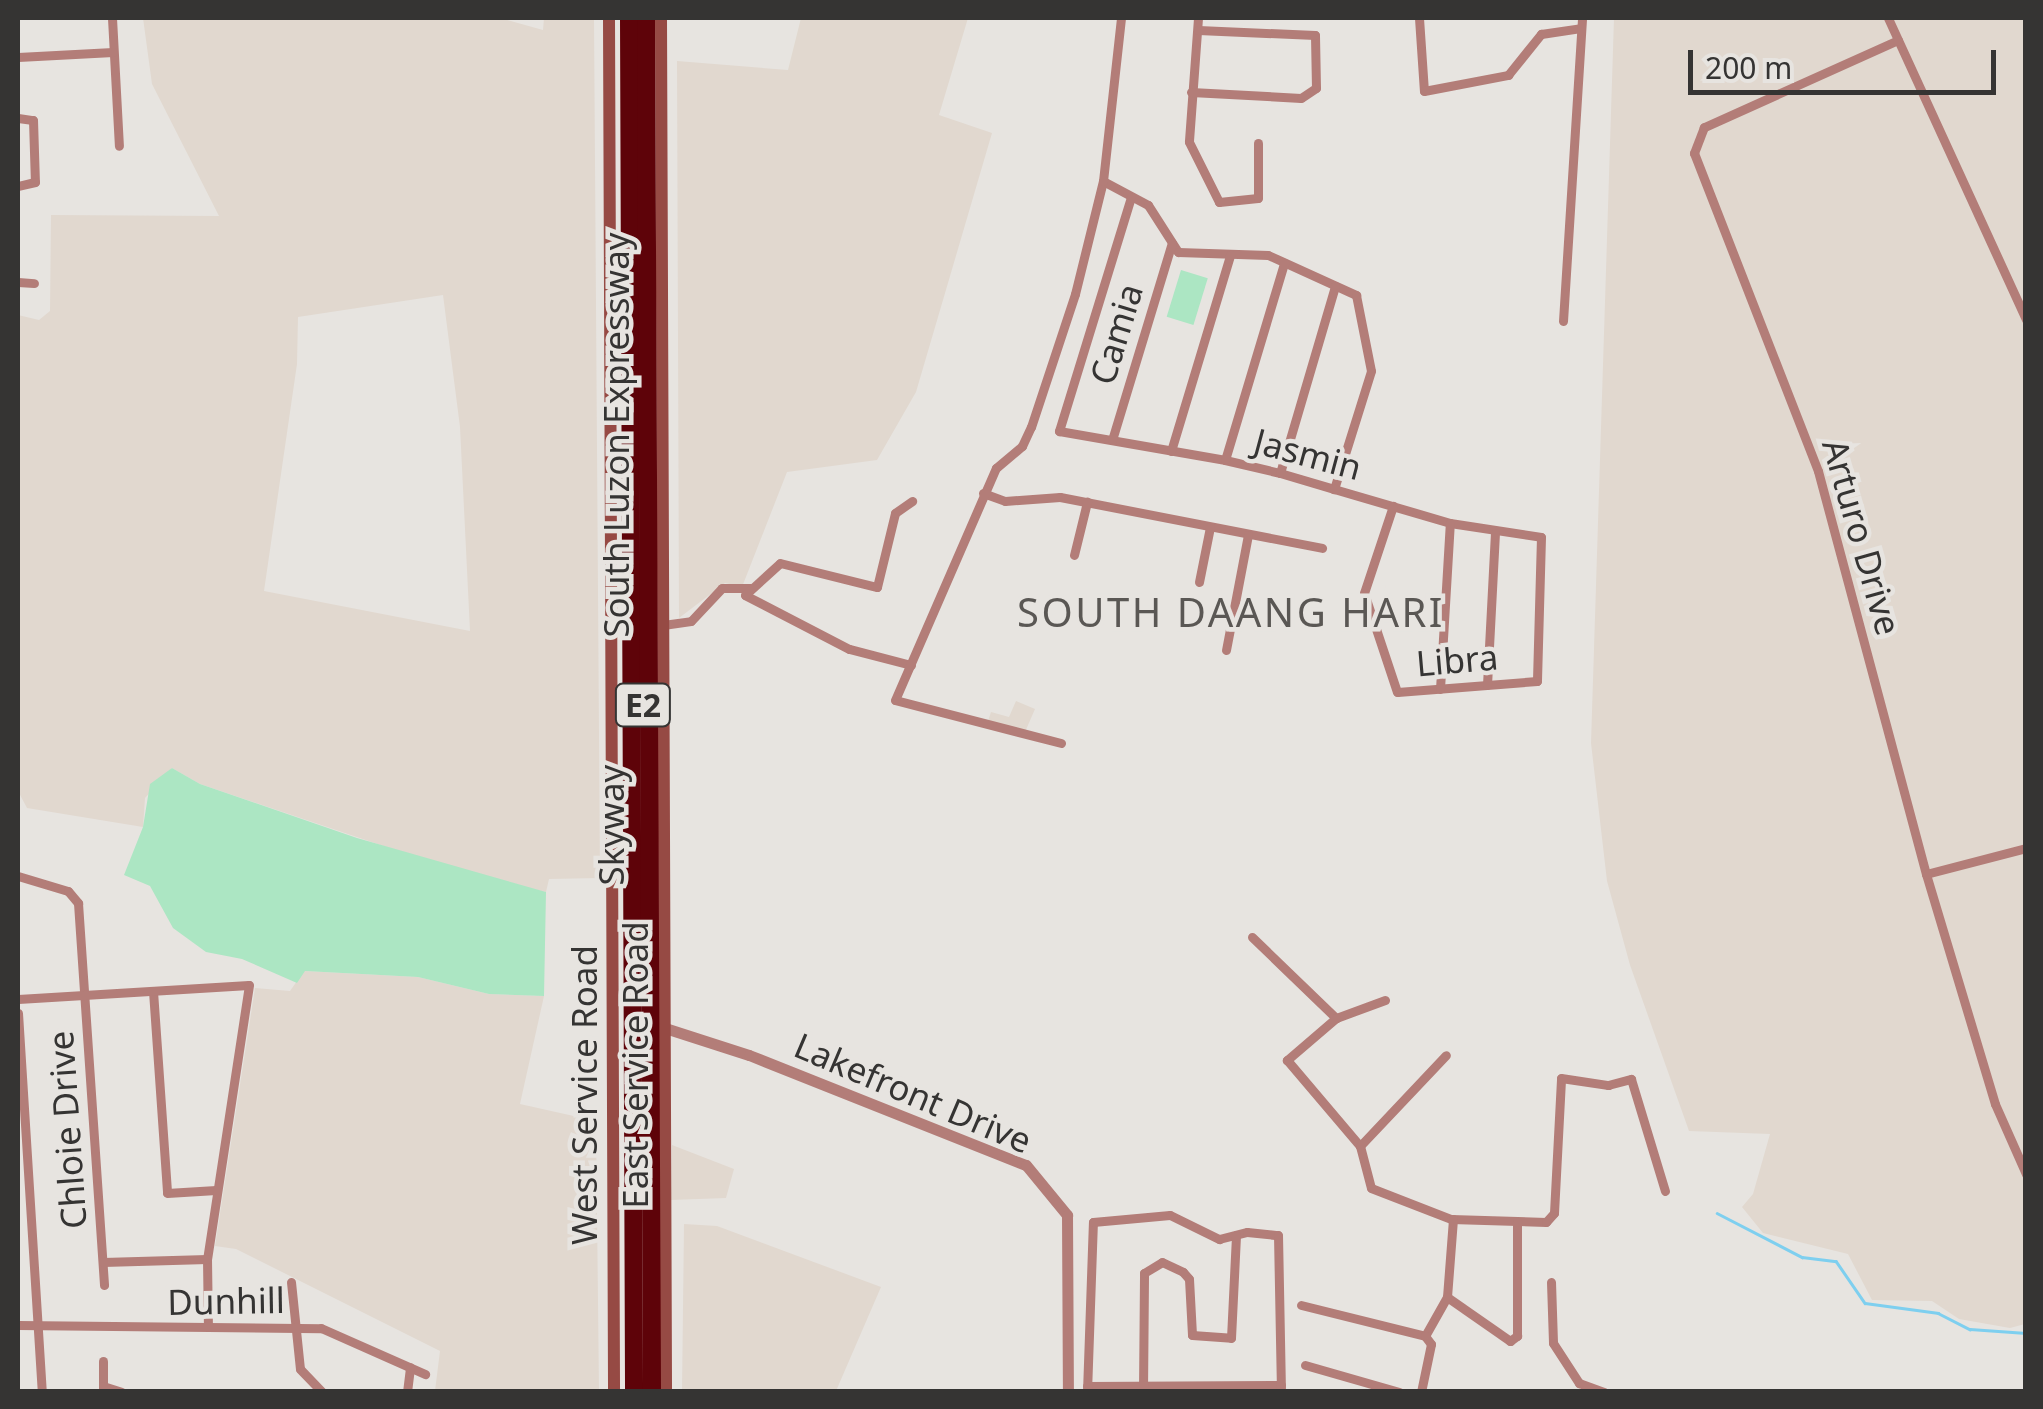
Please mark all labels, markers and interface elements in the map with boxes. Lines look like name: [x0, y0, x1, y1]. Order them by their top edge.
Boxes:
scale bar: [1693, 30, 2000, 92]
text: 200 m: [1705, 47, 1792, 88]
street label: South Luzon Expressway: [595, 232, 637, 638]
street label: Camia: [1081, 279, 1151, 389]
street label: Jasmin: [1250, 420, 1366, 488]
street label: Arturo Drive: [1814, 434, 1910, 640]
district label: SOUTH DAANG HARI: [1017, 588, 1445, 636]
street label: Libra: [1414, 635, 1500, 685]
road number: E2: [613, 678, 673, 732]
street label: Skyway: [590, 765, 632, 885]
street label: East Service Road: [614, 921, 656, 1209]
street label: West Service Road: [563, 945, 605, 1245]
street label: Lakefront Drive: [788, 1024, 1038, 1162]
street label: Chloie Drive: [39, 1030, 95, 1230]
street label: Dunhill: [167, 1279, 285, 1323]

